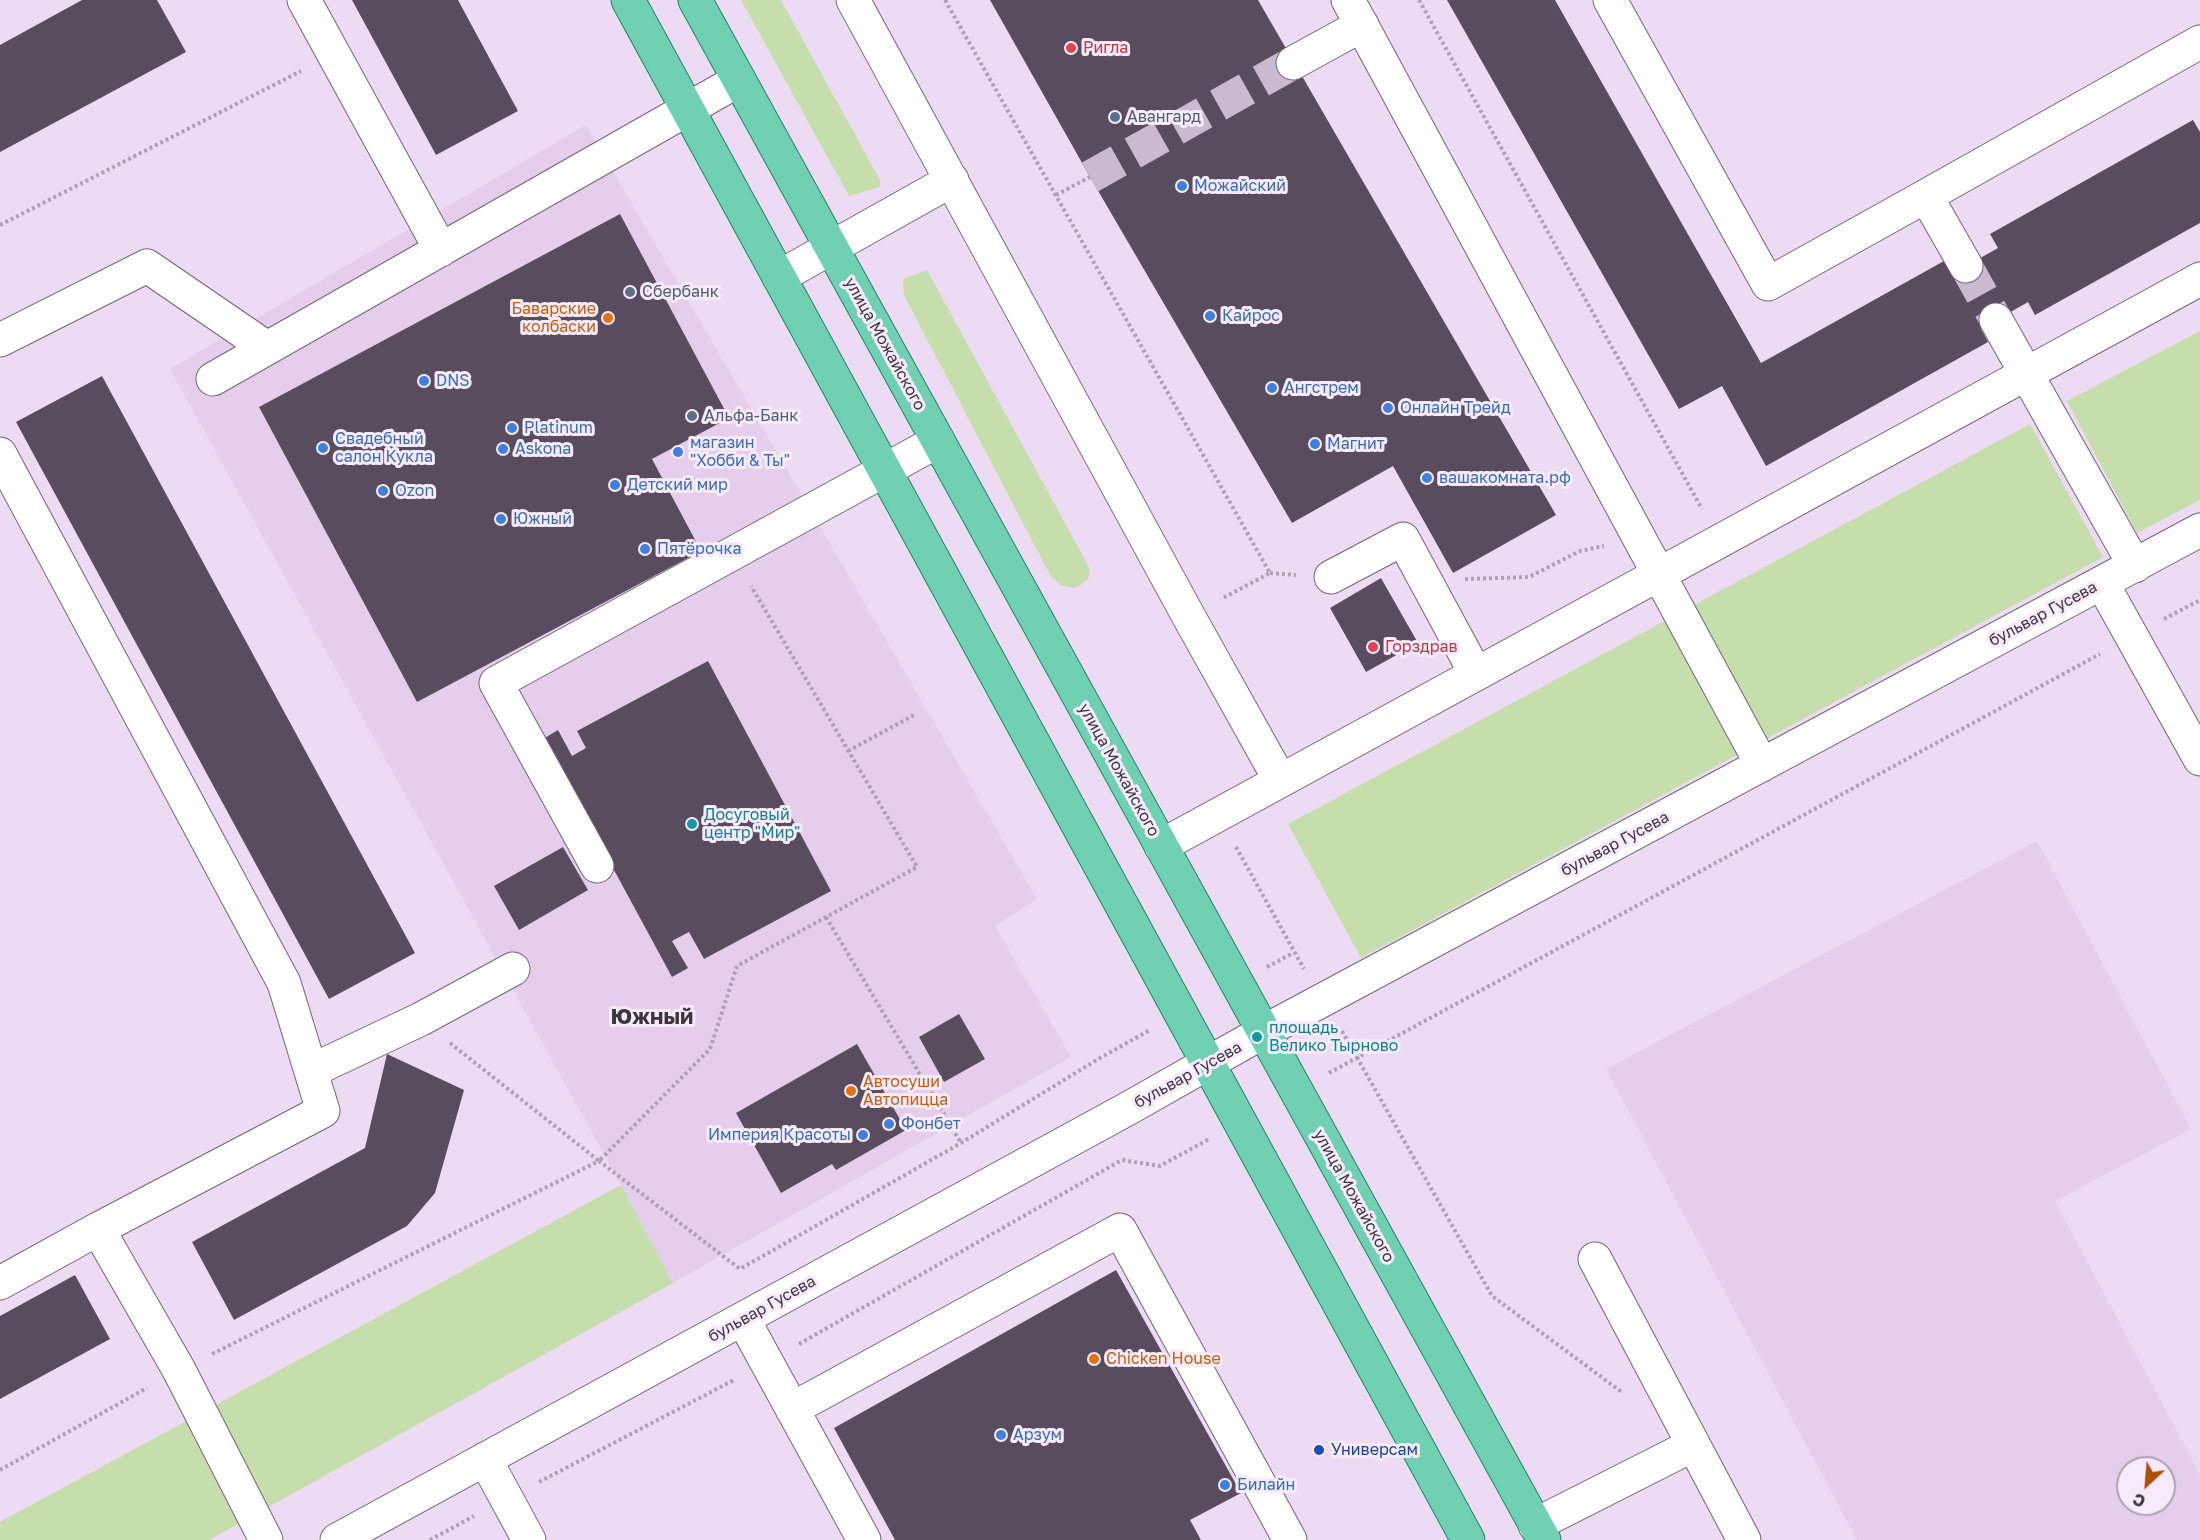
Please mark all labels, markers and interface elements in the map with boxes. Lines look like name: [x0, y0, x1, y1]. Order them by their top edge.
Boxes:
place label: Ригла: [1083, 38, 1128, 58]
marker: Ригла: [1064, 41, 1078, 55]
place label: Авангард: [1127, 107, 1201, 127]
marker: Авангард: [1108, 110, 1122, 124]
place label: Можайский: [1194, 176, 1286, 196]
marker: Можайский: [1175, 179, 1189, 193]
street label: улица Можайского: [840, 274, 930, 414]
place label: Сбербанк: [642, 282, 719, 302]
marker: Сбербанк: [623, 285, 637, 299]
place label: Баварские колбаски: [511, 299, 596, 337]
place label: Кайрос: [1222, 306, 1280, 326]
marker: Кайрос: [1203, 309, 1217, 323]
marker: Баварские колбаски: [601, 311, 615, 325]
place label: DNS: [436, 371, 470, 391]
marker: DNS: [417, 374, 431, 388]
place label: Ангстрем: [1284, 378, 1359, 398]
marker: Ангстрем: [1265, 381, 1279, 395]
place label: Онлайн Трейд: [1400, 398, 1511, 418]
marker: Онлайн Трейд: [1381, 401, 1395, 415]
place label: Альфа-Банк: [704, 406, 799, 426]
marker: Альфа-Банк: [685, 409, 699, 423]
place label: Platinum: [524, 418, 593, 438]
marker: Platinum: [505, 421, 519, 435]
place label: Свадебный салон Кукла: [335, 429, 433, 467]
place label: магазин "Хобби & Ты": [690, 433, 790, 471]
place label: Магнит: [1327, 434, 1385, 454]
marker: Магнит: [1308, 437, 1322, 451]
place label: Askona: [515, 439, 571, 459]
marker: Свадебный салон Кукла: [316, 441, 330, 455]
marker: Askona: [496, 442, 510, 456]
marker: магазин "Хобби & Ты": [671, 445, 685, 459]
place label: вашакомната.рф: [1439, 468, 1571, 488]
marker: вашакомната.рф: [1420, 471, 1434, 485]
place label: Детский мир: [627, 475, 728, 495]
marker: Детский мир: [608, 478, 622, 492]
place label: Ozon: [395, 481, 434, 501]
marker: Ozon: [376, 484, 390, 498]
place label: Южный: [513, 509, 572, 529]
marker: Южный: [494, 512, 508, 526]
place label: Пятёрочка: [657, 539, 741, 559]
marker: Пятёрочка: [638, 542, 652, 556]
street label: бульвар Гусева: [1986, 577, 2100, 651]
place label: Горздрав: [1385, 637, 1458, 657]
marker: Горздрав: [1366, 640, 1380, 654]
street label: улица Можайского: [1074, 700, 1164, 840]
place label: Досуговый центр "Мир": [704, 805, 800, 843]
street label: бульвар Гусева: [1558, 807, 1672, 881]
marker: Досуговый центр "Мир": [685, 817, 699, 831]
district label: Южный: [610, 1004, 694, 1030]
place label: площадь Велико Тырново: [1269, 1018, 1398, 1056]
marker: площадь Велико Тырново: [1250, 1030, 1264, 1044]
street label: бульвар Гусева: [1131, 1038, 1245, 1112]
place label: Автосуши Автопицца: [863, 1072, 948, 1110]
marker: Автосуши Автопицца: [844, 1084, 858, 1098]
place label: Фонбет: [901, 1114, 961, 1134]
marker: Фонбет: [882, 1117, 896, 1131]
place label: Империя Красоты: [708, 1125, 851, 1145]
street label: улица Можайского: [1309, 1126, 1399, 1266]
marker: Империя Красоты: [856, 1128, 870, 1142]
street label: бульвар Гусева: [705, 1272, 819, 1346]
place label: Chicken House: [1106, 1349, 1221, 1369]
marker: Chicken House: [1087, 1352, 1101, 1366]
place label: Арзум: [1013, 1425, 1062, 1445]
marker: Арзум: [994, 1428, 1008, 1442]
place label: Универсам: [1331, 1440, 1418, 1460]
marker: Универсам: [1312, 1443, 1326, 1457]
north arrow: [2116, 1456, 2176, 1516]
place label: Билайн: [1237, 1475, 1295, 1495]
marker: Билайн: [1218, 1478, 1232, 1492]
text: С: [2129, 1489, 2148, 1512]

